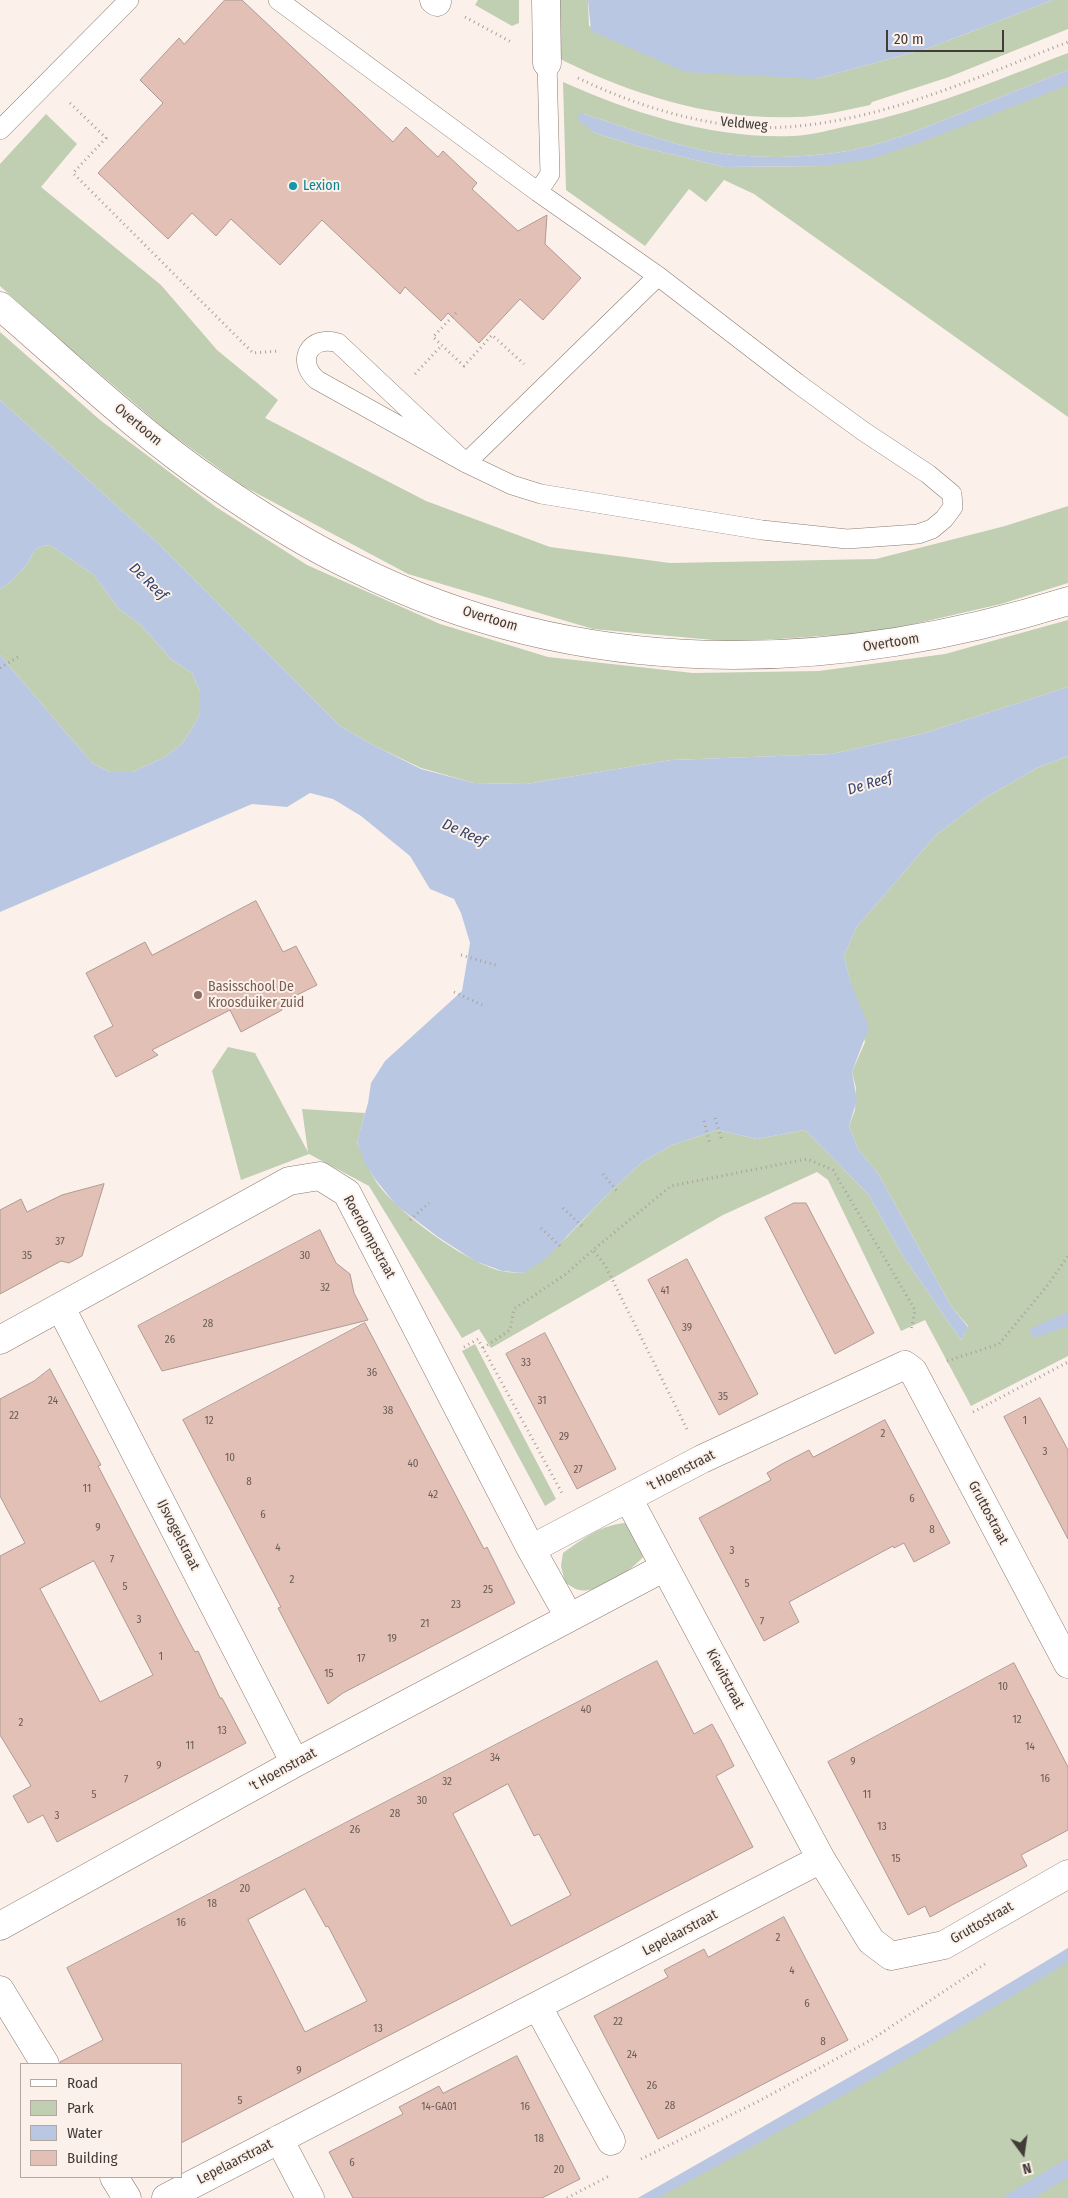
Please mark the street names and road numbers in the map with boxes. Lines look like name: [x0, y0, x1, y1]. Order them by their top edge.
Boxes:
street label: Veldweg: [720, 114, 768, 134]
street label: Overtoom: [111, 400, 165, 450]
street label: Overtoom: [460, 603, 520, 635]
street label: Overtoom: [862, 630, 920, 656]
street label: Roerdompstraat: [339, 1192, 399, 1282]
street label: 't Hoenstraat: [644, 1447, 718, 1495]
street label: Gruttostraat: [964, 1478, 1012, 1548]
street label: IJsvogelstraat: [153, 1497, 203, 1573]
street label: Kievitstraat: [702, 1646, 748, 1712]
street label: 't Hoenstraat: [246, 1745, 320, 1795]
street label: Gruttostraat: [948, 1898, 1016, 1948]
street label: Lepelaarstraat: [640, 1906, 720, 1960]
street label: Lepelaarstraat: [194, 2136, 276, 2188]

